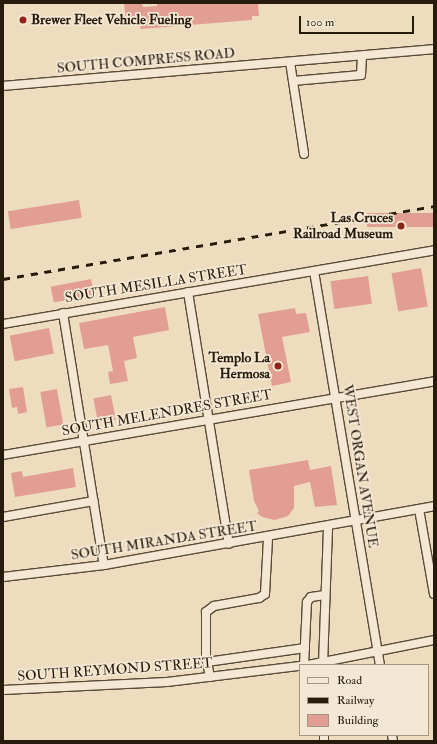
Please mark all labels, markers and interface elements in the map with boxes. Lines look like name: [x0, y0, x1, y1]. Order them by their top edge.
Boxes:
scale bar: [301, 8, 416, 34]
place label: Brewer Fleet Vehicle Fueling: [31, 12, 192, 28]
marker: Brewer Fleet Vehicle Fueling: [18, 15, 28, 25]
text: 100 m: [306, 15, 334, 30]
street label: SOUTH COMPRESS ROAD: [56, 45, 236, 77]
place label: Las Cruces Railroad Museum: [293, 210, 393, 242]
marker: Las Cruces Railroad Museum: [396, 221, 406, 231]
street label: SOUTH MESILLA STREET: [64, 261, 248, 307]
place label: Templo La Hermosa: [209, 350, 270, 382]
marker: Templo La Hermosa: [273, 361, 283, 371]
street label: WEST ORGAN AVENUE: [339, 383, 381, 549]
street label: SOUTH MELENDRES STREET: [61, 386, 273, 440]
street label: SOUTH MIRANDA STREET: [70, 518, 258, 564]
street label: SOUTH REYMOND STREET: [17, 655, 213, 685]
legend: [299, 664, 429, 736]
text: Road: [337, 673, 362, 688]
text: Railway: [337, 693, 374, 708]
text: Building: [337, 713, 378, 728]

